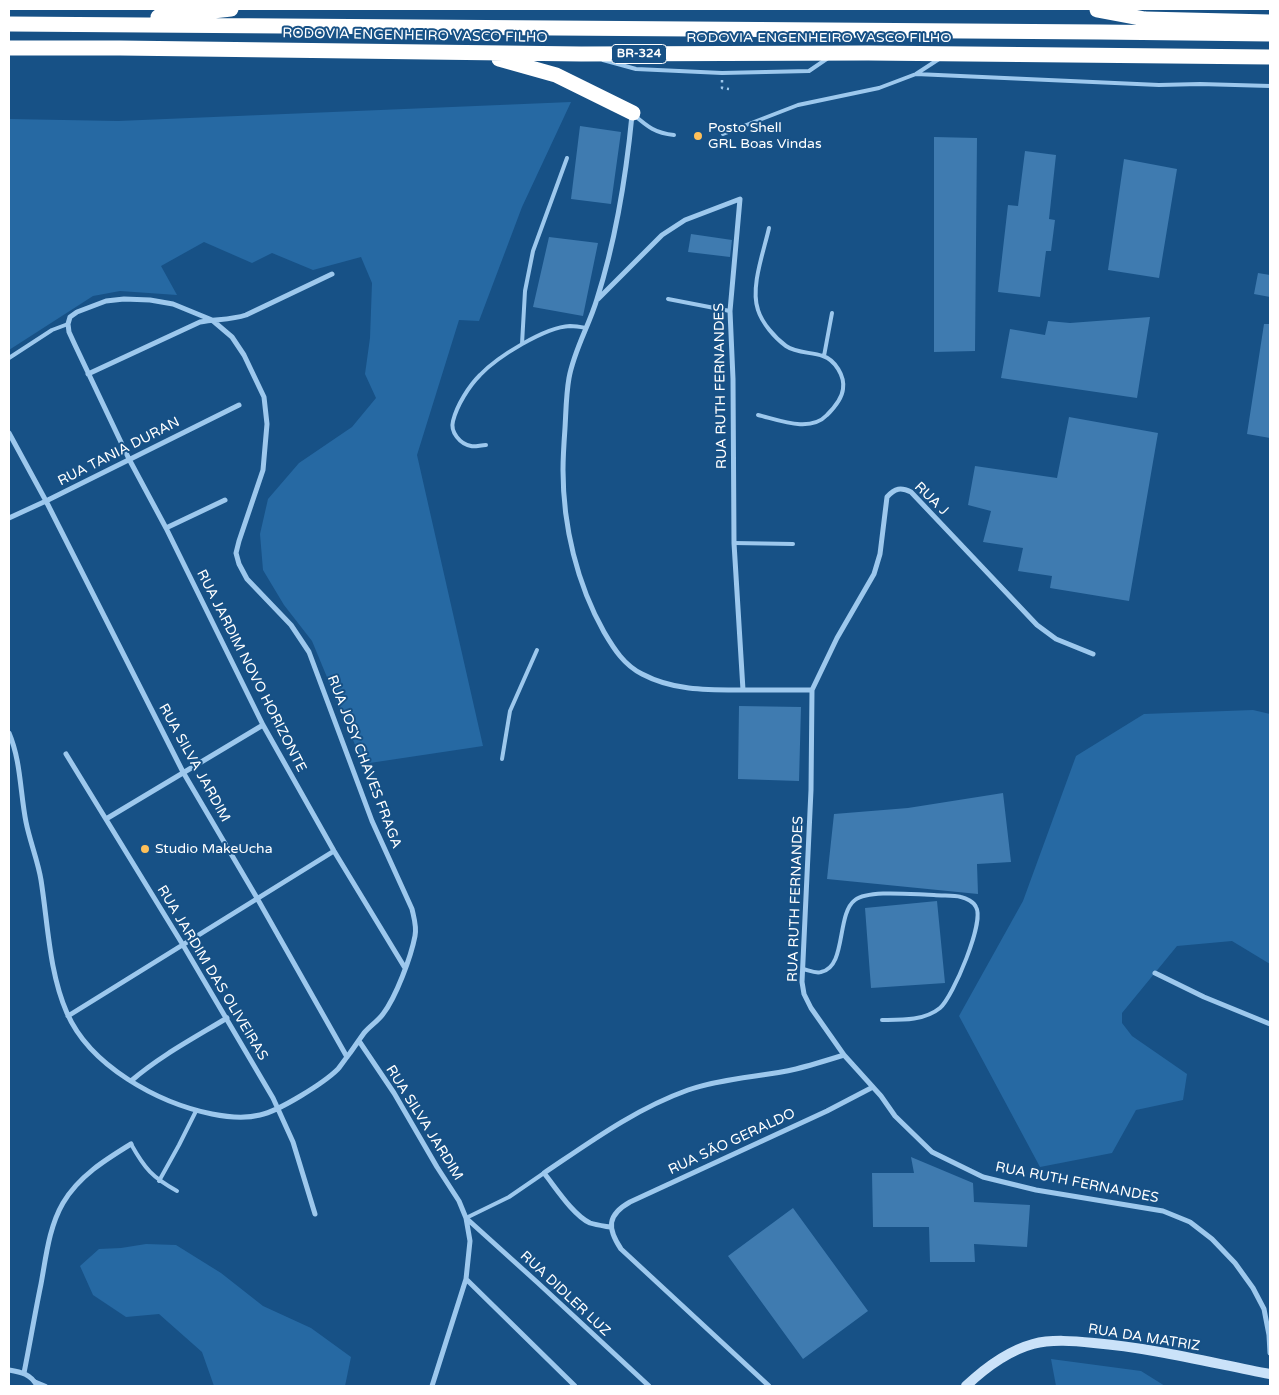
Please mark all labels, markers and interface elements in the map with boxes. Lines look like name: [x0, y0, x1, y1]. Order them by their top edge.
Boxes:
street label: RODOVIA ENGENHEIRO VASCO FILHO: [282, 25, 548, 47]
street label: RODOVIA ENGENHEIRO VASCO FILHO: [686, 30, 952, 46]
road number: BR-324: [612, 44, 666, 64]
place label: Posto Shell GRL Boas Vindas: [708, 120, 822, 152]
marker: Posto Shell GRL Boas Vindas: [692, 130, 704, 142]
street label: RUA RUTH FERNANDES: [711, 303, 731, 469]
street label: RUA TANIA DURAN: [55, 414, 183, 490]
street label: RUA J: [910, 479, 952, 519]
street label: RUA JARDIM NOVO HORIZONTE: [192, 567, 310, 775]
street label: RUA JOSY CHAVES FRAGA: [323, 673, 405, 851]
street label: RUA SILVA JARDIM: [155, 701, 233, 825]
street label: RUA RUTH FERNANDES: [785, 816, 807, 982]
place label: Studio MakeUcha: [155, 841, 273, 857]
marker: Studio MakeUcha: [139, 843, 151, 855]
street label: RUA JARDIM DAS OLIVEIRAS: [153, 882, 271, 1064]
street label: RUA SILVA JARDIM: [382, 1062, 466, 1184]
street label: RUA SÃO GERALDO: [666, 1105, 798, 1179]
street label: RUA RUTH FERNANDES: [994, 1159, 1160, 1207]
street label: RUA DIDLER LUZ: [516, 1248, 614, 1340]
street label: RUA DA MATRIZ: [1087, 1321, 1201, 1355]

